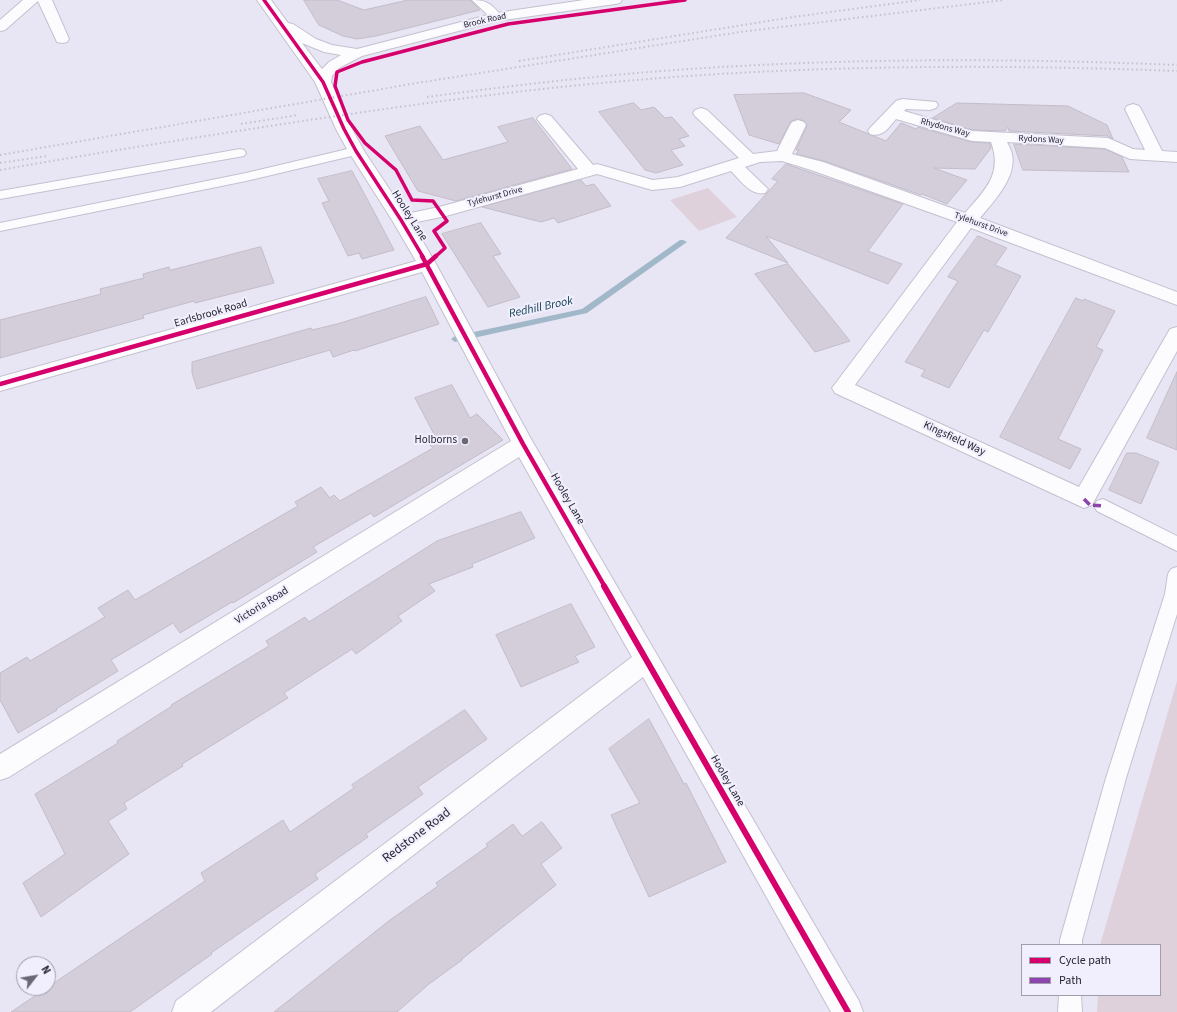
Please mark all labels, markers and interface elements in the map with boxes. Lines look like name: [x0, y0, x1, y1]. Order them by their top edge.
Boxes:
street label: Brook Road: [463, 11, 507, 31]
street label: Rhydons Way: [919, 116, 971, 140]
street label: Rydons Way: [1018, 133, 1064, 147]
street label: Tylehurst Drive: [466, 184, 524, 210]
street label: Hooley Lane: [388, 188, 430, 244]
street label: Tylehurst Drive: [953, 210, 1009, 240]
water label: Redhill Brook: [508, 294, 574, 322]
street label: Earlsbrook Road: [173, 297, 249, 331]
street label: Kingsfield Way: [921, 419, 987, 459]
place label: Holborns: [415, 434, 457, 448]
marker: Holborns: [460, 436, 470, 446]
street label: Hooley Lane: [547, 471, 587, 527]
street label: Victoria Road: [233, 584, 291, 628]
street label: Hooley Lane: [707, 753, 747, 809]
street label: Redstone Road: [380, 805, 454, 867]
legend: [1021, 944, 1161, 996]
text: Cycle path: [1059, 952, 1111, 969]
north arrow: [16, 956, 56, 996]
text: N: [38, 963, 54, 977]
text: Path: [1059, 972, 1082, 989]

